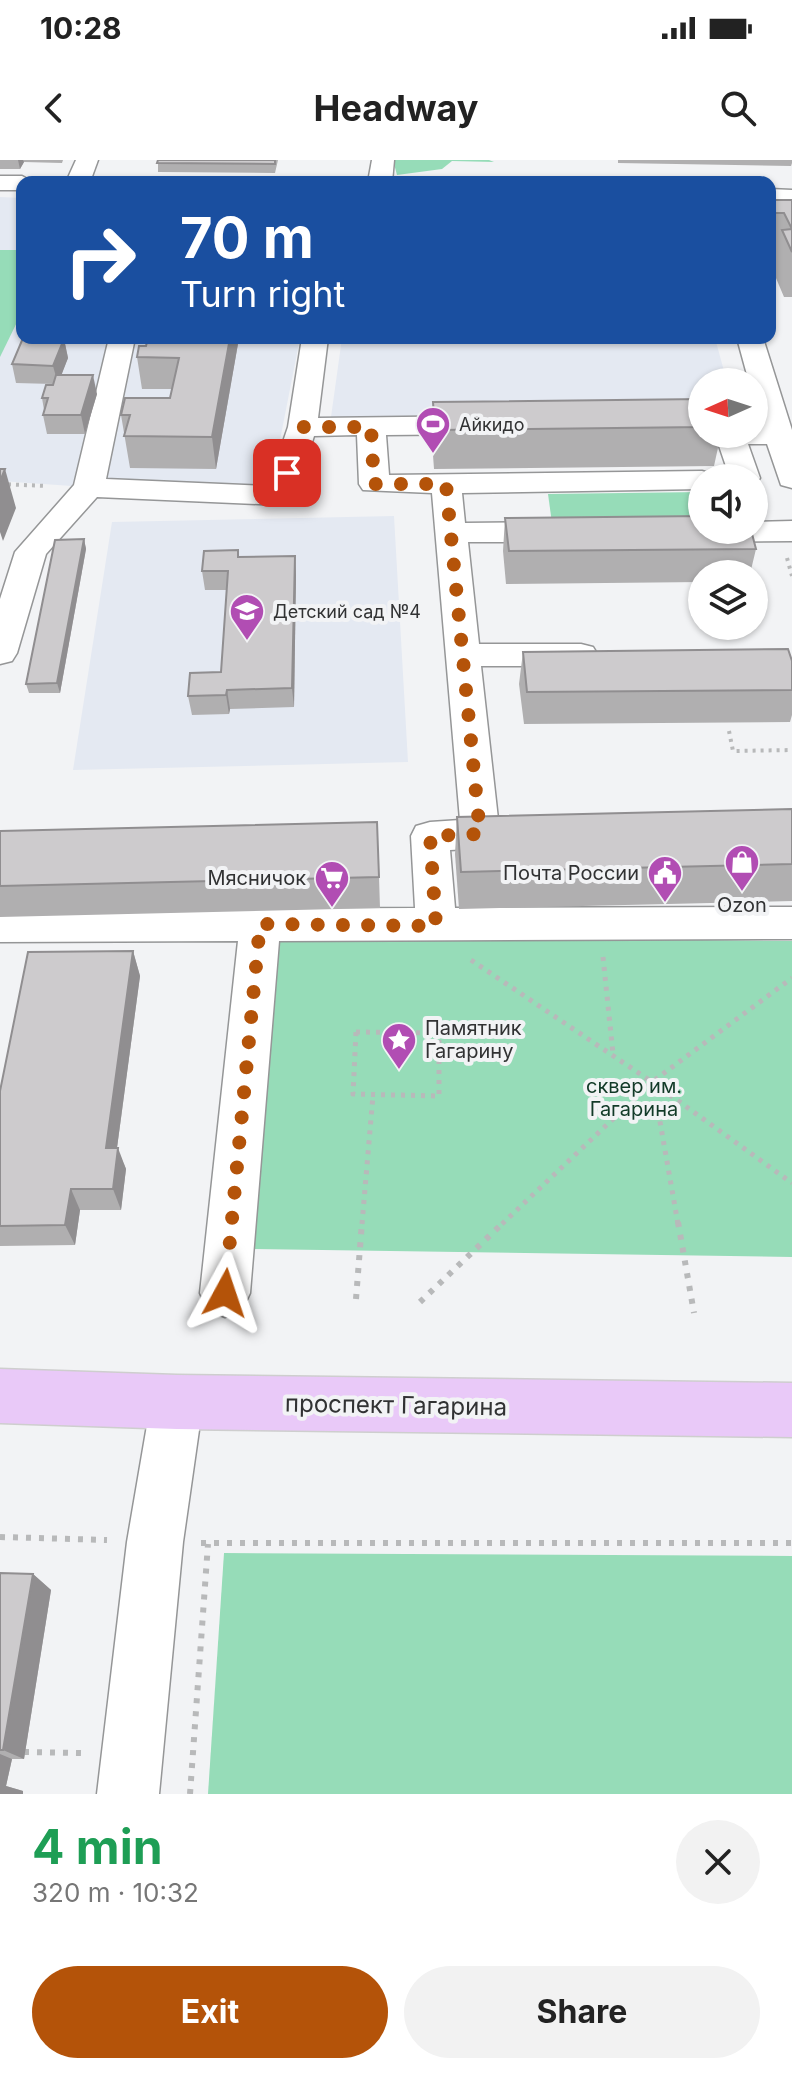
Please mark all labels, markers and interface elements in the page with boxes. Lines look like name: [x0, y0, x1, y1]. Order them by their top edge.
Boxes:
text: 10:28: [40, 10, 122, 46]
icon: back: [32, 86, 76, 130]
text: Headway: [314, 86, 478, 130]
icon: search: [716, 86, 760, 130]
text: 70 m: [180, 204, 314, 272]
icon: right: [48, 208, 152, 312]
text: Turn right: [180, 272, 345, 316]
north arrow: [688, 368, 768, 448]
map controls: [688, 368, 768, 640]
sports icon: Айкидо: [414, 405, 452, 455]
place label: Айкидо: [459, 414, 525, 435]
pin: [253, 439, 321, 507]
icon: arrive: [265, 451, 309, 495]
button: sound: [688, 464, 768, 544]
button: layers: [688, 560, 768, 640]
school or university icon: Детский сад №4: [228, 592, 266, 642]
place label: Детский сад №4: [273, 601, 421, 622]
shop icon: Ozon: [723, 843, 761, 893]
public building icon: Почта России: [646, 854, 684, 904]
supermarket icon: Мясничок: [313, 859, 351, 909]
place label: Почта России: [503, 861, 639, 885]
place label: Мясничок: [207, 866, 306, 890]
place label: Ozon: [717, 893, 767, 917]
place label: Памятник Гагарину: [425, 1016, 522, 1063]
place icon: Памятник Гагарину: [380, 1021, 418, 1071]
park label: сквер им. Гагарина: [586, 1074, 682, 1121]
position arrow: [183, 1251, 267, 1335]
street label: проспект Гагарина: [285, 1389, 507, 1421]
text: 4 min: [32, 1817, 163, 1876]
button: close: [676, 1820, 760, 1904]
text: 320 m · 10:32: [32, 1877, 199, 1908]
button: Exit: [32, 1966, 388, 2058]
button: Share: [404, 1966, 760, 2058]

